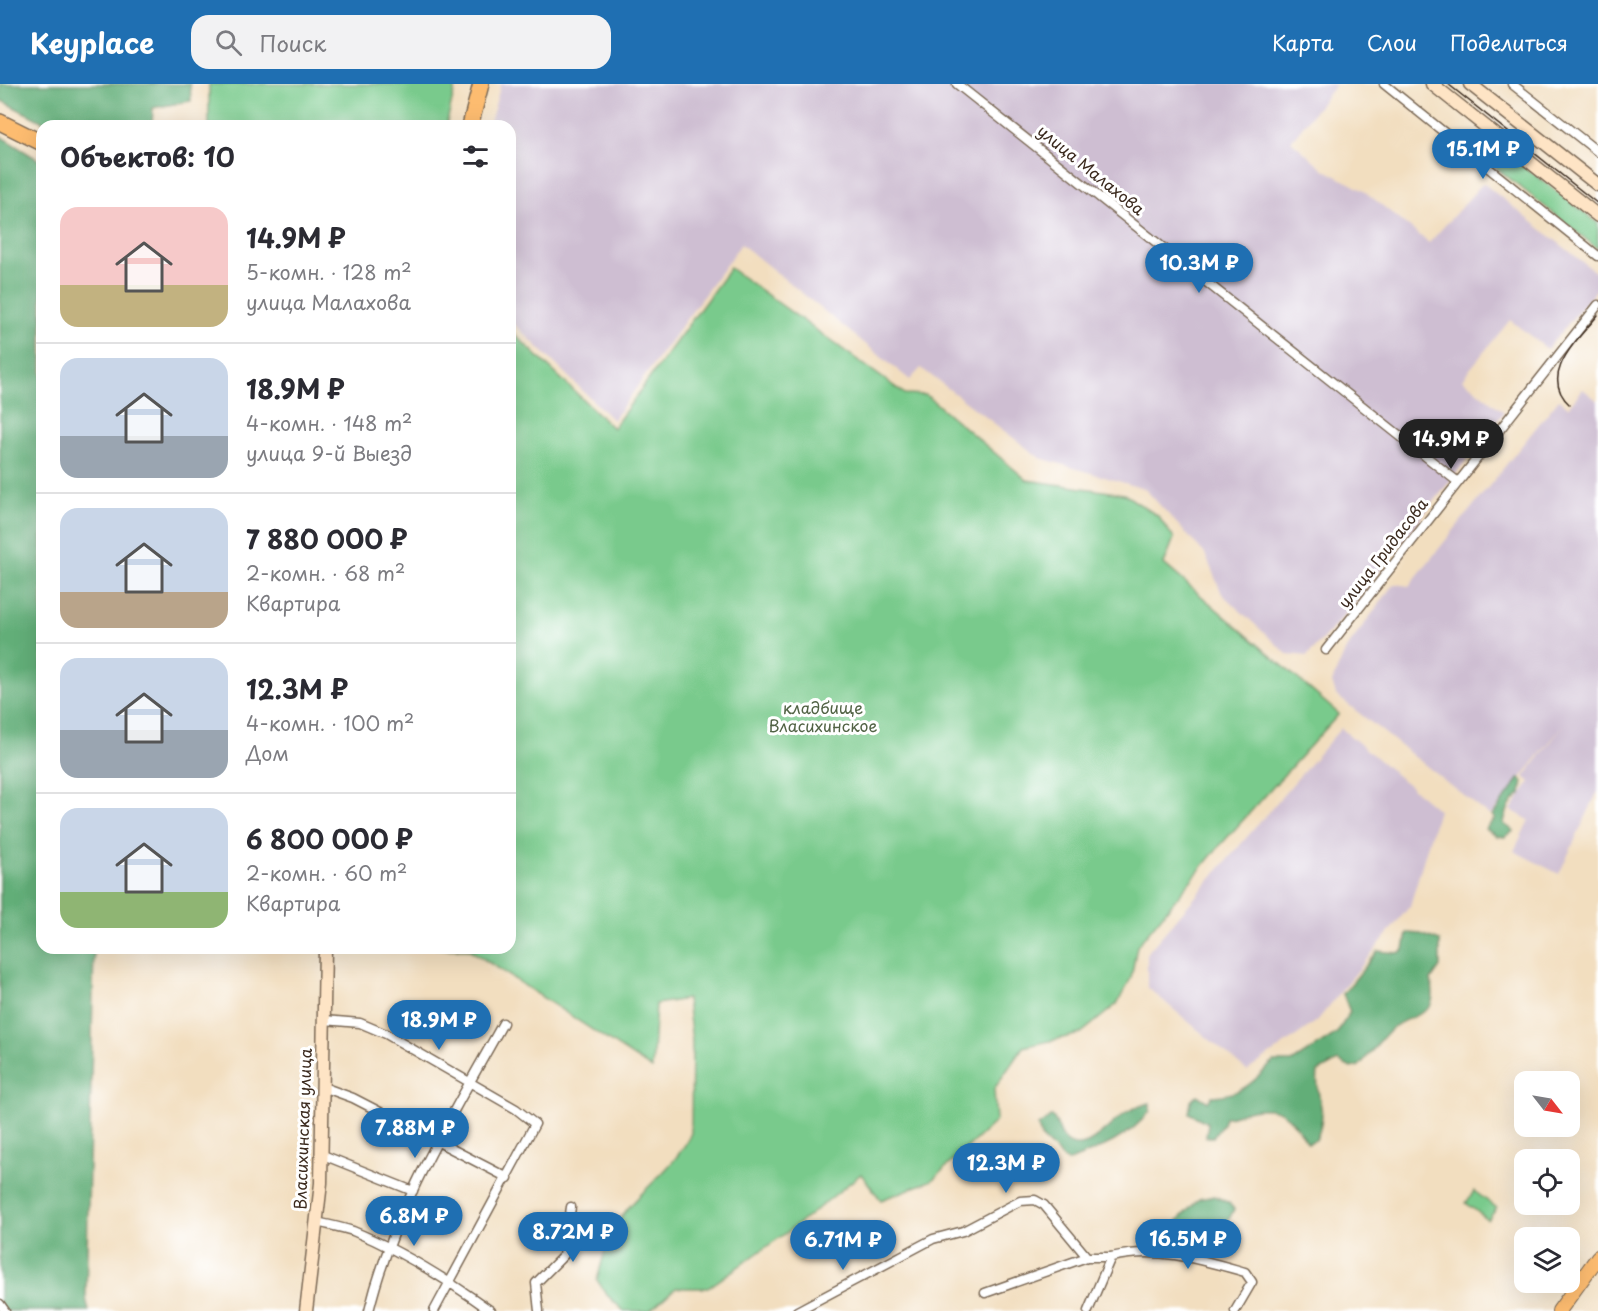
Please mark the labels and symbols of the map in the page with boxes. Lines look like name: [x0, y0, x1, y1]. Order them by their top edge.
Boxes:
street label: улица Малахова: [1033, 118, 1151, 220]
pin: 15.1M ₽: [1428, 129, 1538, 180]
pin: 10.3M ₽: [1144, 243, 1254, 294]
pin: 14.9M ₽: [1396, 419, 1506, 470]
street label: улица Гридасова: [1331, 492, 1433, 613]
park label: кладбище Власихинское: [769, 695, 877, 737]
pin: 18.9M ₽: [384, 1000, 494, 1051]
street label: Власихинская улица: [287, 1048, 317, 1210]
north arrow: [1514, 1071, 1580, 1137]
pin: 7.88M ₽: [360, 1108, 470, 1159]
pin: 12.3M ₽: [951, 1143, 1061, 1194]
pin: 6.8M ₽: [365, 1196, 463, 1247]
pin: 8.72M ₽: [518, 1212, 628, 1263]
pin: 16.5M ₽: [1133, 1219, 1243, 1270]
pin: 6.71M ₽: [788, 1220, 898, 1271]

